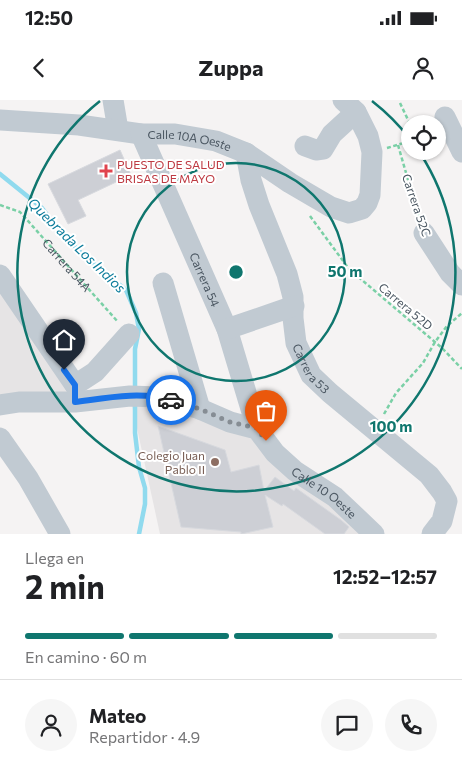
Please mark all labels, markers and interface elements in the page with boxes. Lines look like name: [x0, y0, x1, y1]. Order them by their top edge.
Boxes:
text: 12:50: [25, 6, 73, 29]
icon: back: [25, 54, 53, 82]
text: Zuppa: [198, 54, 264, 81]
icon: person: [409, 54, 437, 82]
map controls: [401, 115, 446, 160]
button: locate: [401, 115, 446, 160]
street label: Calle 10A Oeste: [148, 127, 234, 154]
place label: PUESTO DE SALUD BRISAS DE MAYO: [117, 157, 225, 185]
marker: PUESTO DE SALUD BRISAS DE MAYO: [99, 164, 113, 178]
street label: Carrera 52C: [400, 172, 434, 238]
water label: Quebrada Los Indios: [25, 194, 129, 296]
street label: Carrera 54A: [40, 236, 94, 294]
street label: Carrera 54: [187, 250, 223, 309]
text: 50 m: [328, 262, 362, 280]
centre of rings: [227, 263, 245, 281]
street label: Carrera 52D: [376, 279, 436, 333]
pin: [43, 319, 85, 370]
icon: home: [50, 326, 78, 354]
street label: Carrera 53: [290, 341, 333, 396]
courier: [146, 375, 196, 425]
icon: car: [157, 386, 185, 414]
pin: [245, 390, 287, 441]
icon: bag: [252, 397, 280, 425]
text: 100 m: [370, 417, 412, 435]
place label: Colegio Juan Pablo II: [138, 448, 205, 476]
marker: Colegio Juan Pablo II: [209, 456, 221, 468]
street label: Calle 10 Oeste: [289, 464, 360, 521]
text: Llega en: [25, 548, 84, 567]
text: 12:52–12:57: [333, 565, 437, 588]
text: 2 min: [25, 566, 105, 606]
text: En camino · 60 m: [25, 647, 147, 666]
button: person: [25, 699, 77, 751]
button: chat: [321, 699, 373, 751]
button: phone: [385, 699, 437, 751]
text: Mateo: [89, 704, 146, 727]
text: Repartidor · 4.9: [89, 727, 200, 746]

